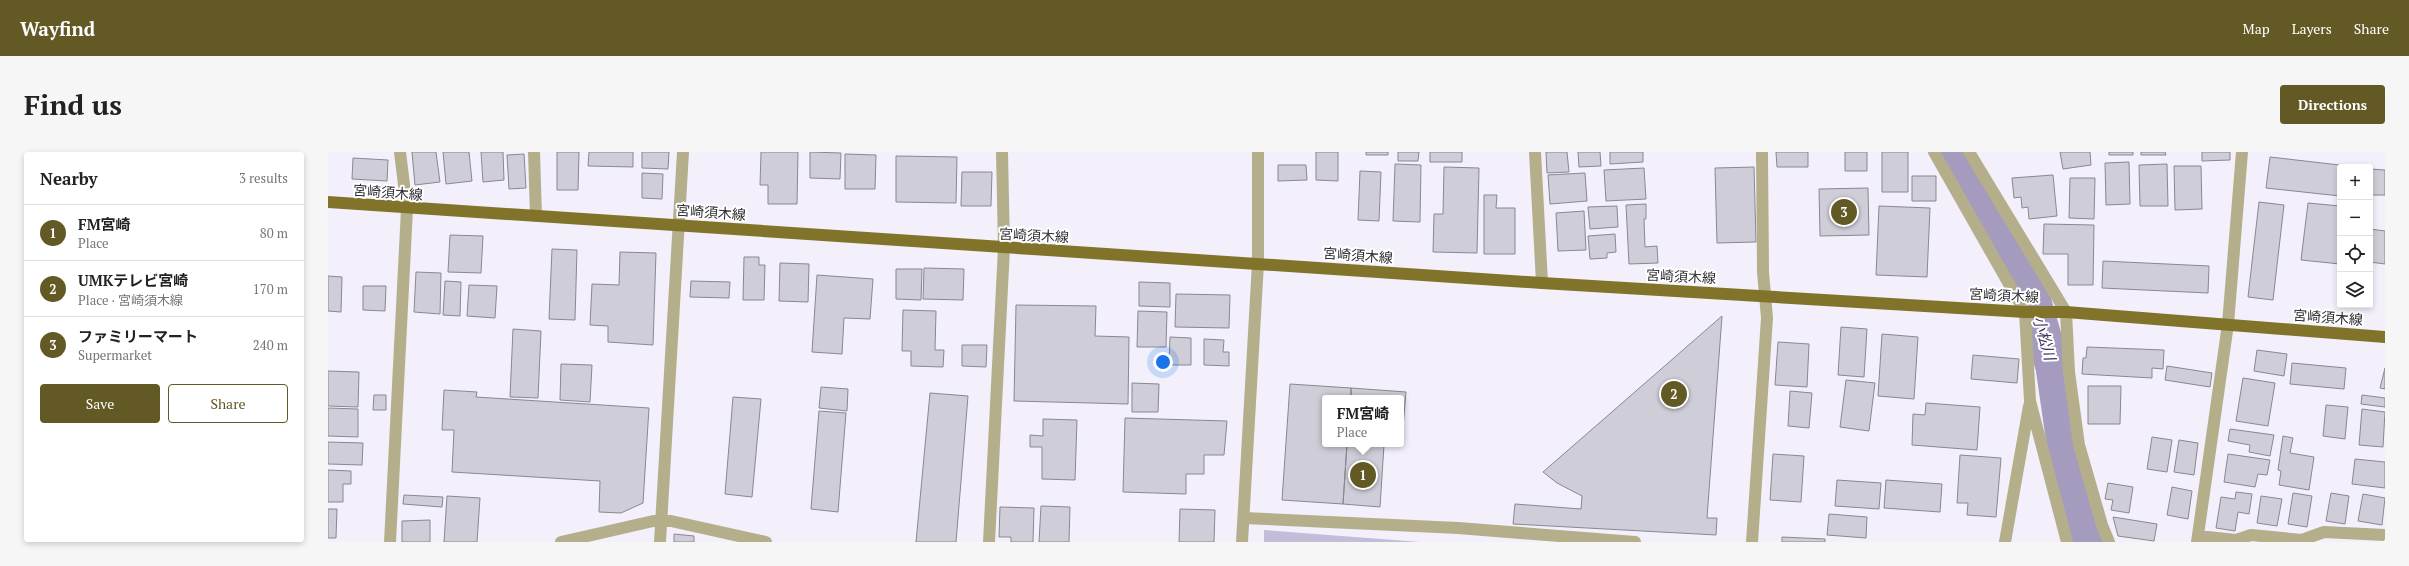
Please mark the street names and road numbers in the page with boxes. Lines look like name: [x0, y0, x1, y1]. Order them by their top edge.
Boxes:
street label: 宮崎須木線: [352, 180, 424, 204]
street label: 宮崎須木線: [675, 200, 747, 224]
street label: 宮崎須木線: [999, 224, 1069, 246]
street label: 宮崎須木線: [1322, 243, 1394, 267]
street label: 宮崎須木線: [1646, 265, 1716, 287]
street label: 宮崎須木線: [1969, 284, 2039, 306]
street label: 宮崎須木線: [2292, 305, 2364, 329]

